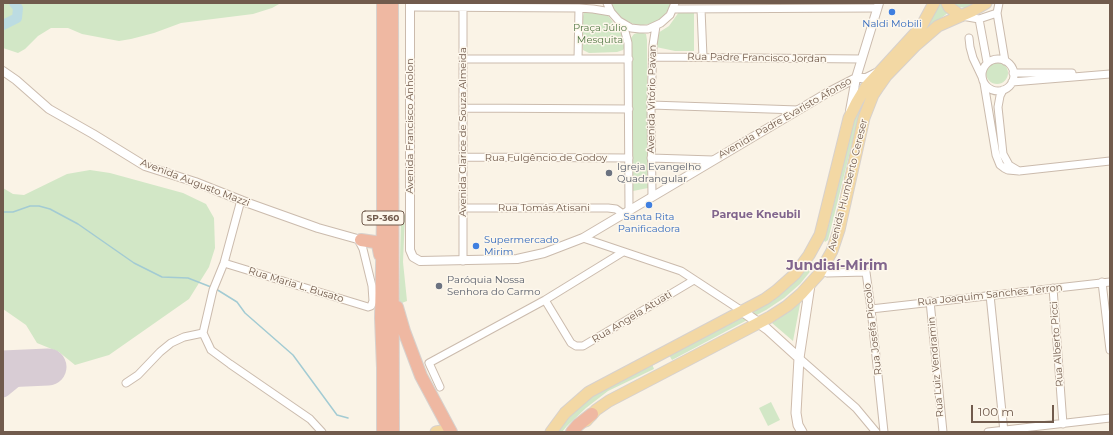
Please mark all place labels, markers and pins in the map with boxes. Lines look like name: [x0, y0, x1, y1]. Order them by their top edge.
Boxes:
marker: Naldi Mobili: [887, 7, 897, 17]
place label: Naldi Mobili: [862, 18, 922, 30]
place label: Igreja Evangelho Quadrangular: [617, 161, 701, 184]
marker: Igreja Evangelho Quadrangular: [604, 168, 614, 178]
marker: Santa Rita Panificadora: [644, 200, 654, 210]
place label: Santa Rita Panificadora: [618, 211, 680, 234]
place label: Supermercado Mirim: [484, 234, 559, 258]
marker: Supermercado Mirim: [471, 241, 481, 251]
place label: Paróquia Nossa Senhora do Carmo: [447, 274, 540, 298]
marker: Paróquia Nossa Senhora do Carmo: [434, 281, 444, 291]

